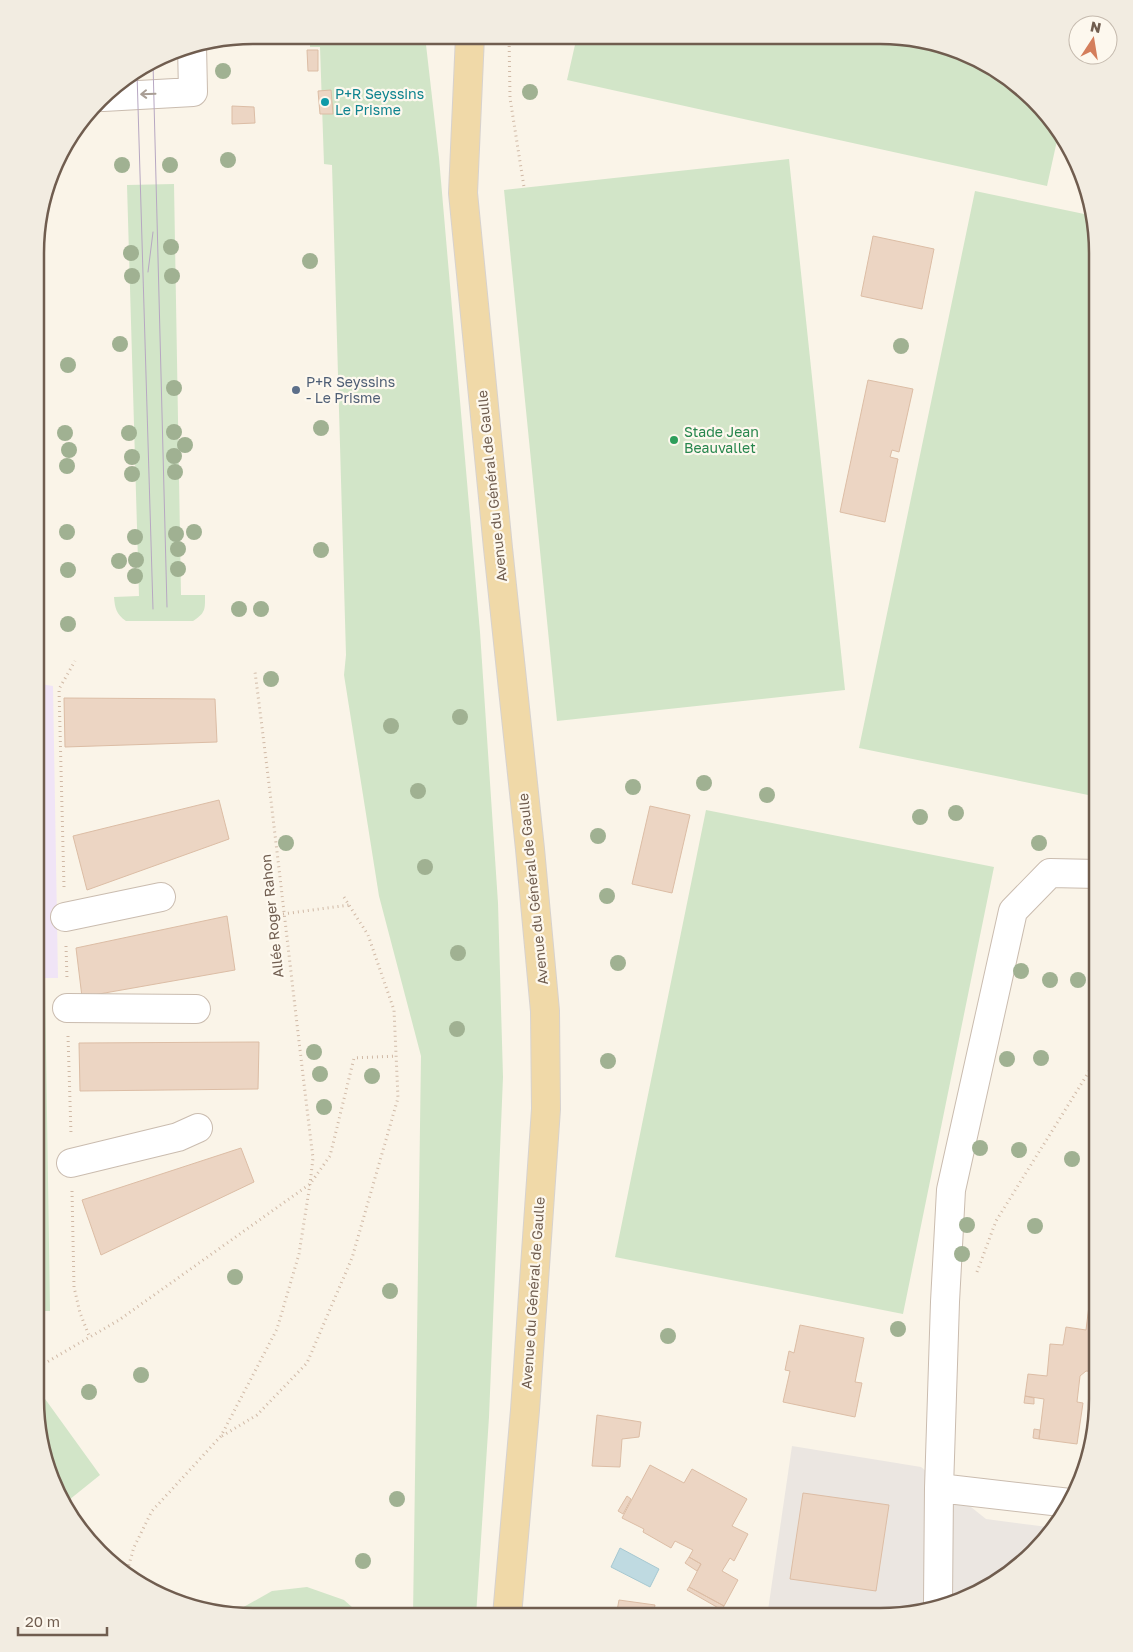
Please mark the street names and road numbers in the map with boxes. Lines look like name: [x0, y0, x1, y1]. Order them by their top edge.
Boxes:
street label: Avenue du Général de Gaulle: [473, 389, 510, 583]
street label: Avenue du Général de Gaulle: [514, 792, 551, 986]
street label: Allée Roger Rahon: [257, 853, 286, 979]
street label: Avenue du Général de Gaulle: [517, 1196, 548, 1390]

